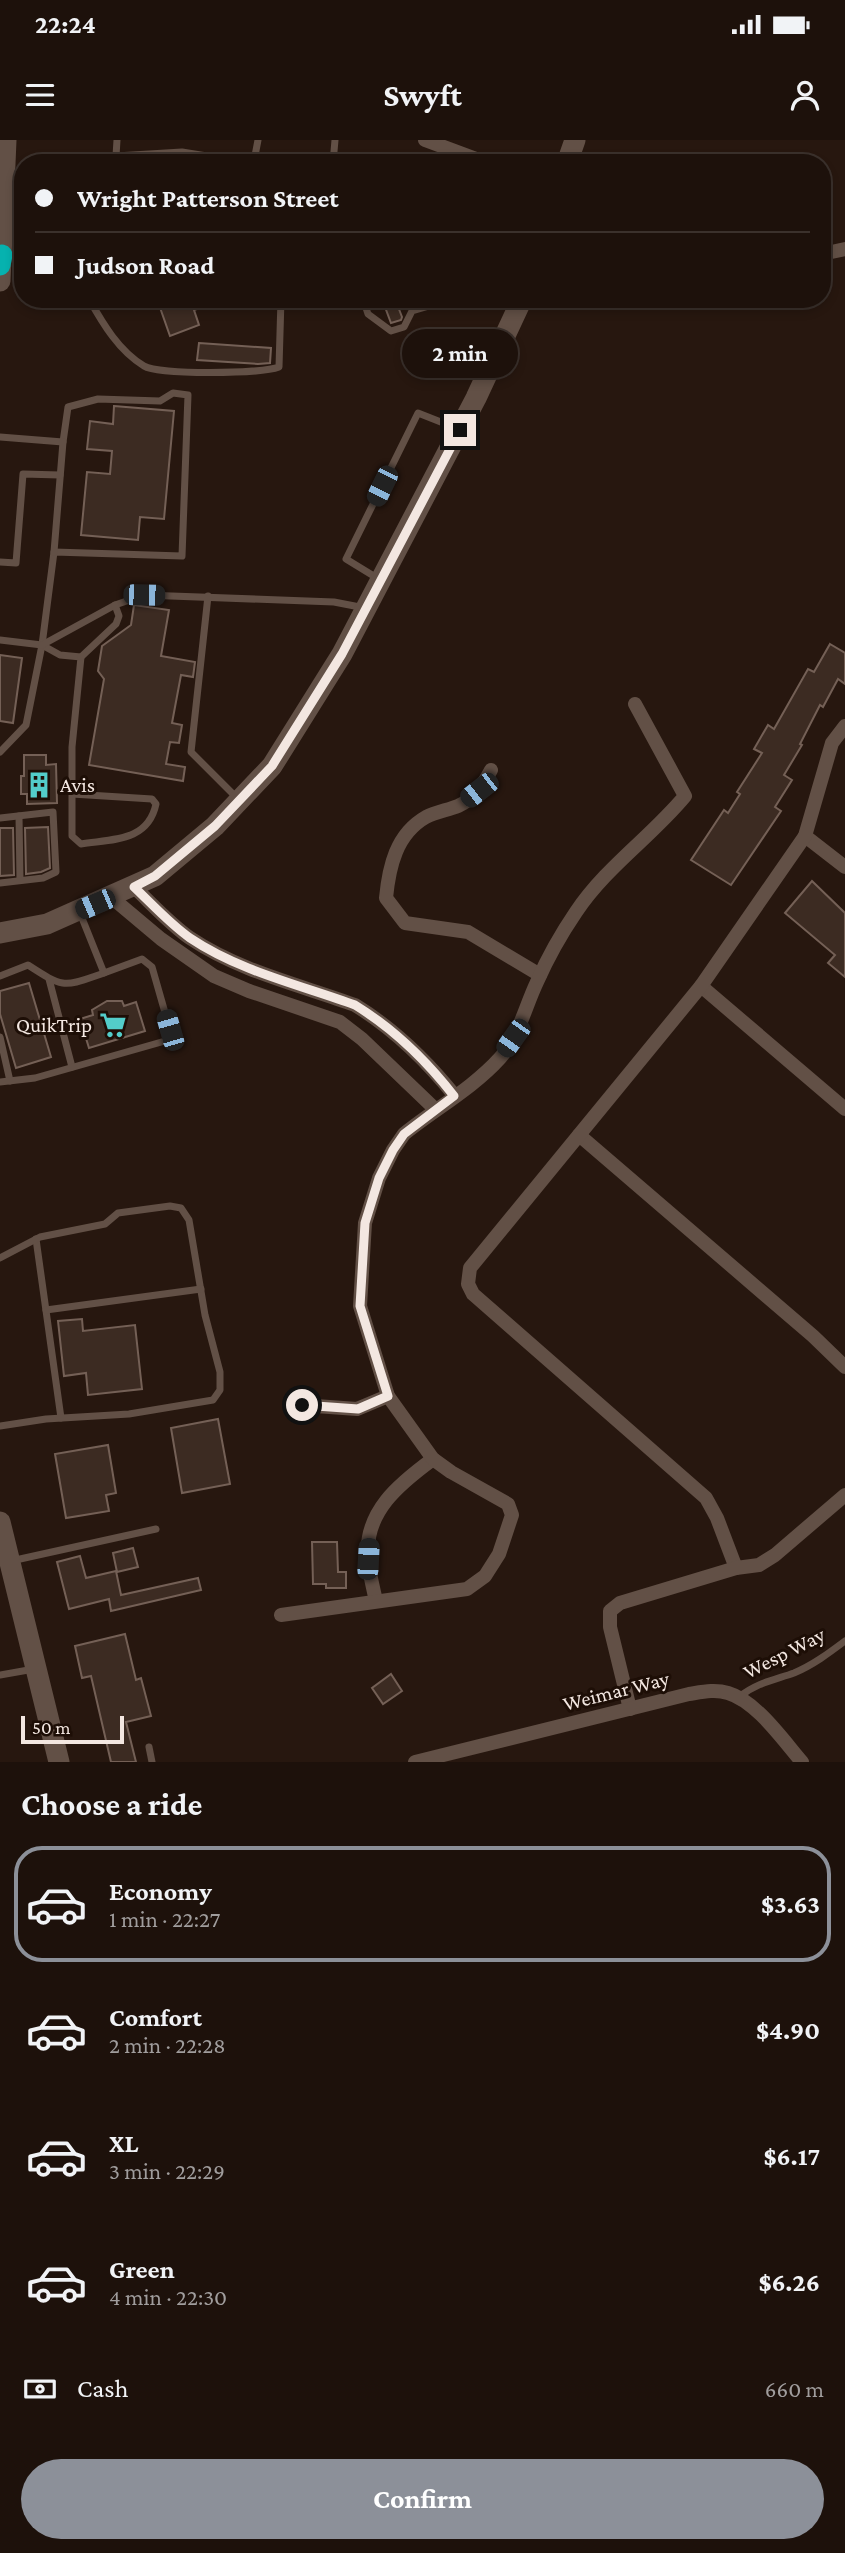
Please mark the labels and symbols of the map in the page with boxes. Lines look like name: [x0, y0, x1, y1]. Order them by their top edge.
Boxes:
callout: 2 min: [402, 328, 518, 378]
route end: [444, 414, 476, 446]
car: [364, 463, 401, 509]
car: [123, 584, 166, 606]
car: [456, 769, 503, 811]
building icon: Avis: [24, 770, 54, 800]
place label: Avis: [60, 773, 95, 797]
car: [72, 886, 119, 922]
car: [155, 1007, 186, 1053]
supermarket icon: QuikTrip: [98, 1010, 128, 1040]
place label: QuikTrip: [16, 1013, 92, 1037]
car: [493, 1015, 534, 1061]
route start: [286, 1389, 318, 1421]
car: [357, 1537, 380, 1581]
street label: Wesp Way: [739, 1622, 829, 1684]
street label: Weimar Way: [560, 1666, 672, 1716]
scale bar: [21, 1713, 124, 1745]

